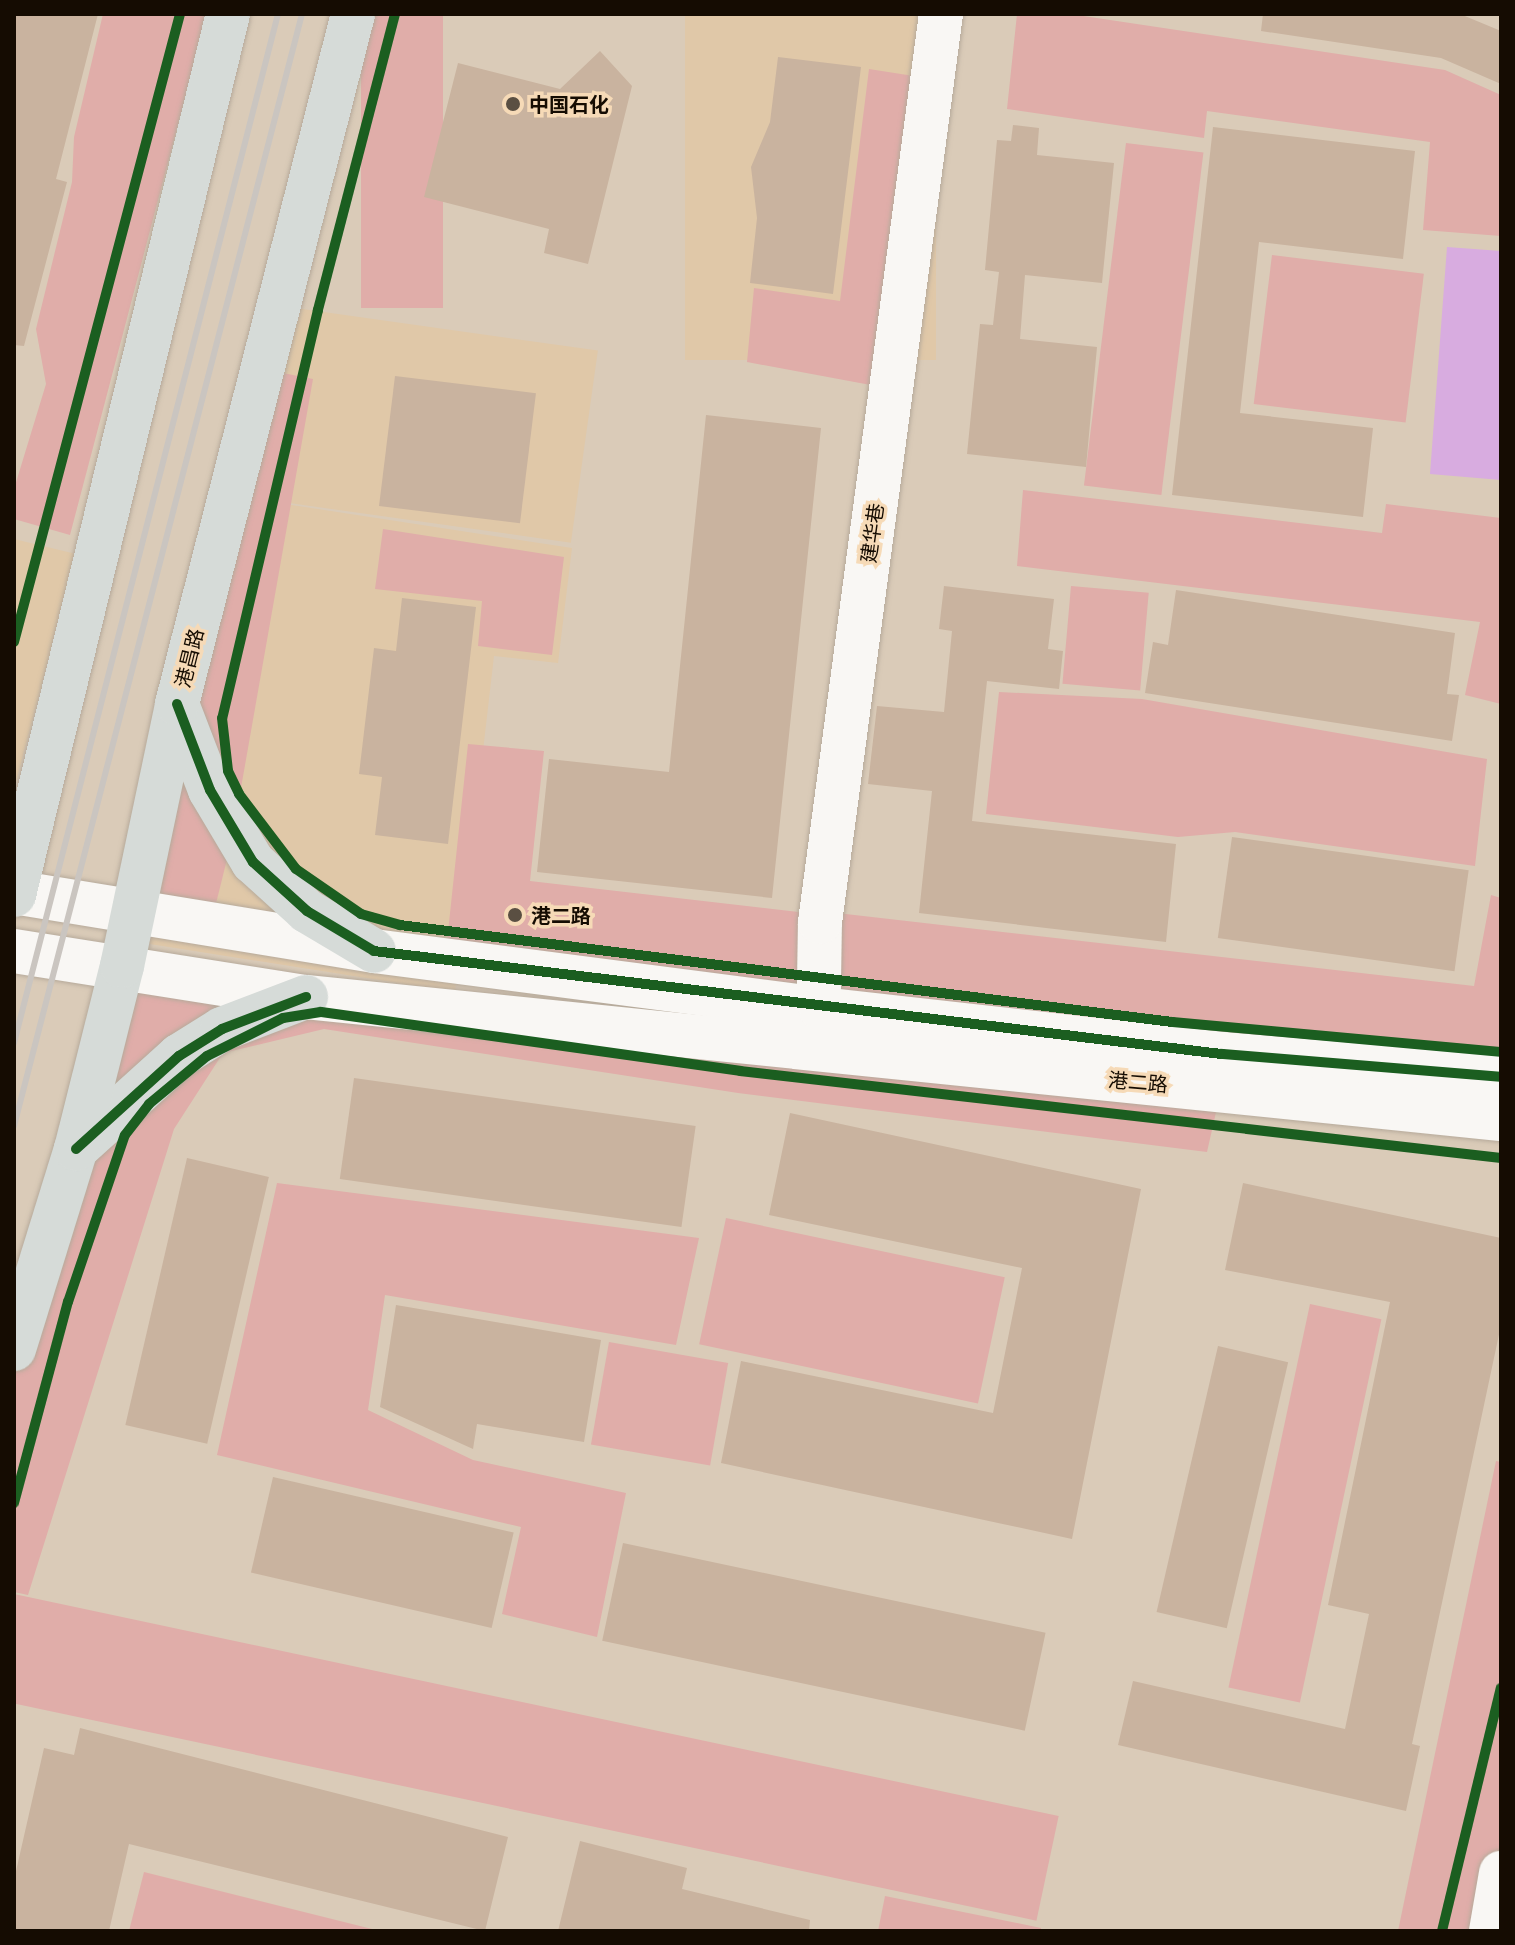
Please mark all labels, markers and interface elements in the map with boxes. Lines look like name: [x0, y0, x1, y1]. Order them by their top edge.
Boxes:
place label: 中国石化: [529, 92, 609, 116]
marker: 中国石化: [504, 95, 522, 113]
street label: 建华巷: [856, 502, 888, 564]
street label: 港昌路: [170, 626, 208, 690]
place label: 港二路: [531, 903, 591, 927]
marker: 港二路: [506, 906, 524, 924]
street label: 港二路: [1107, 1067, 1169, 1097]

